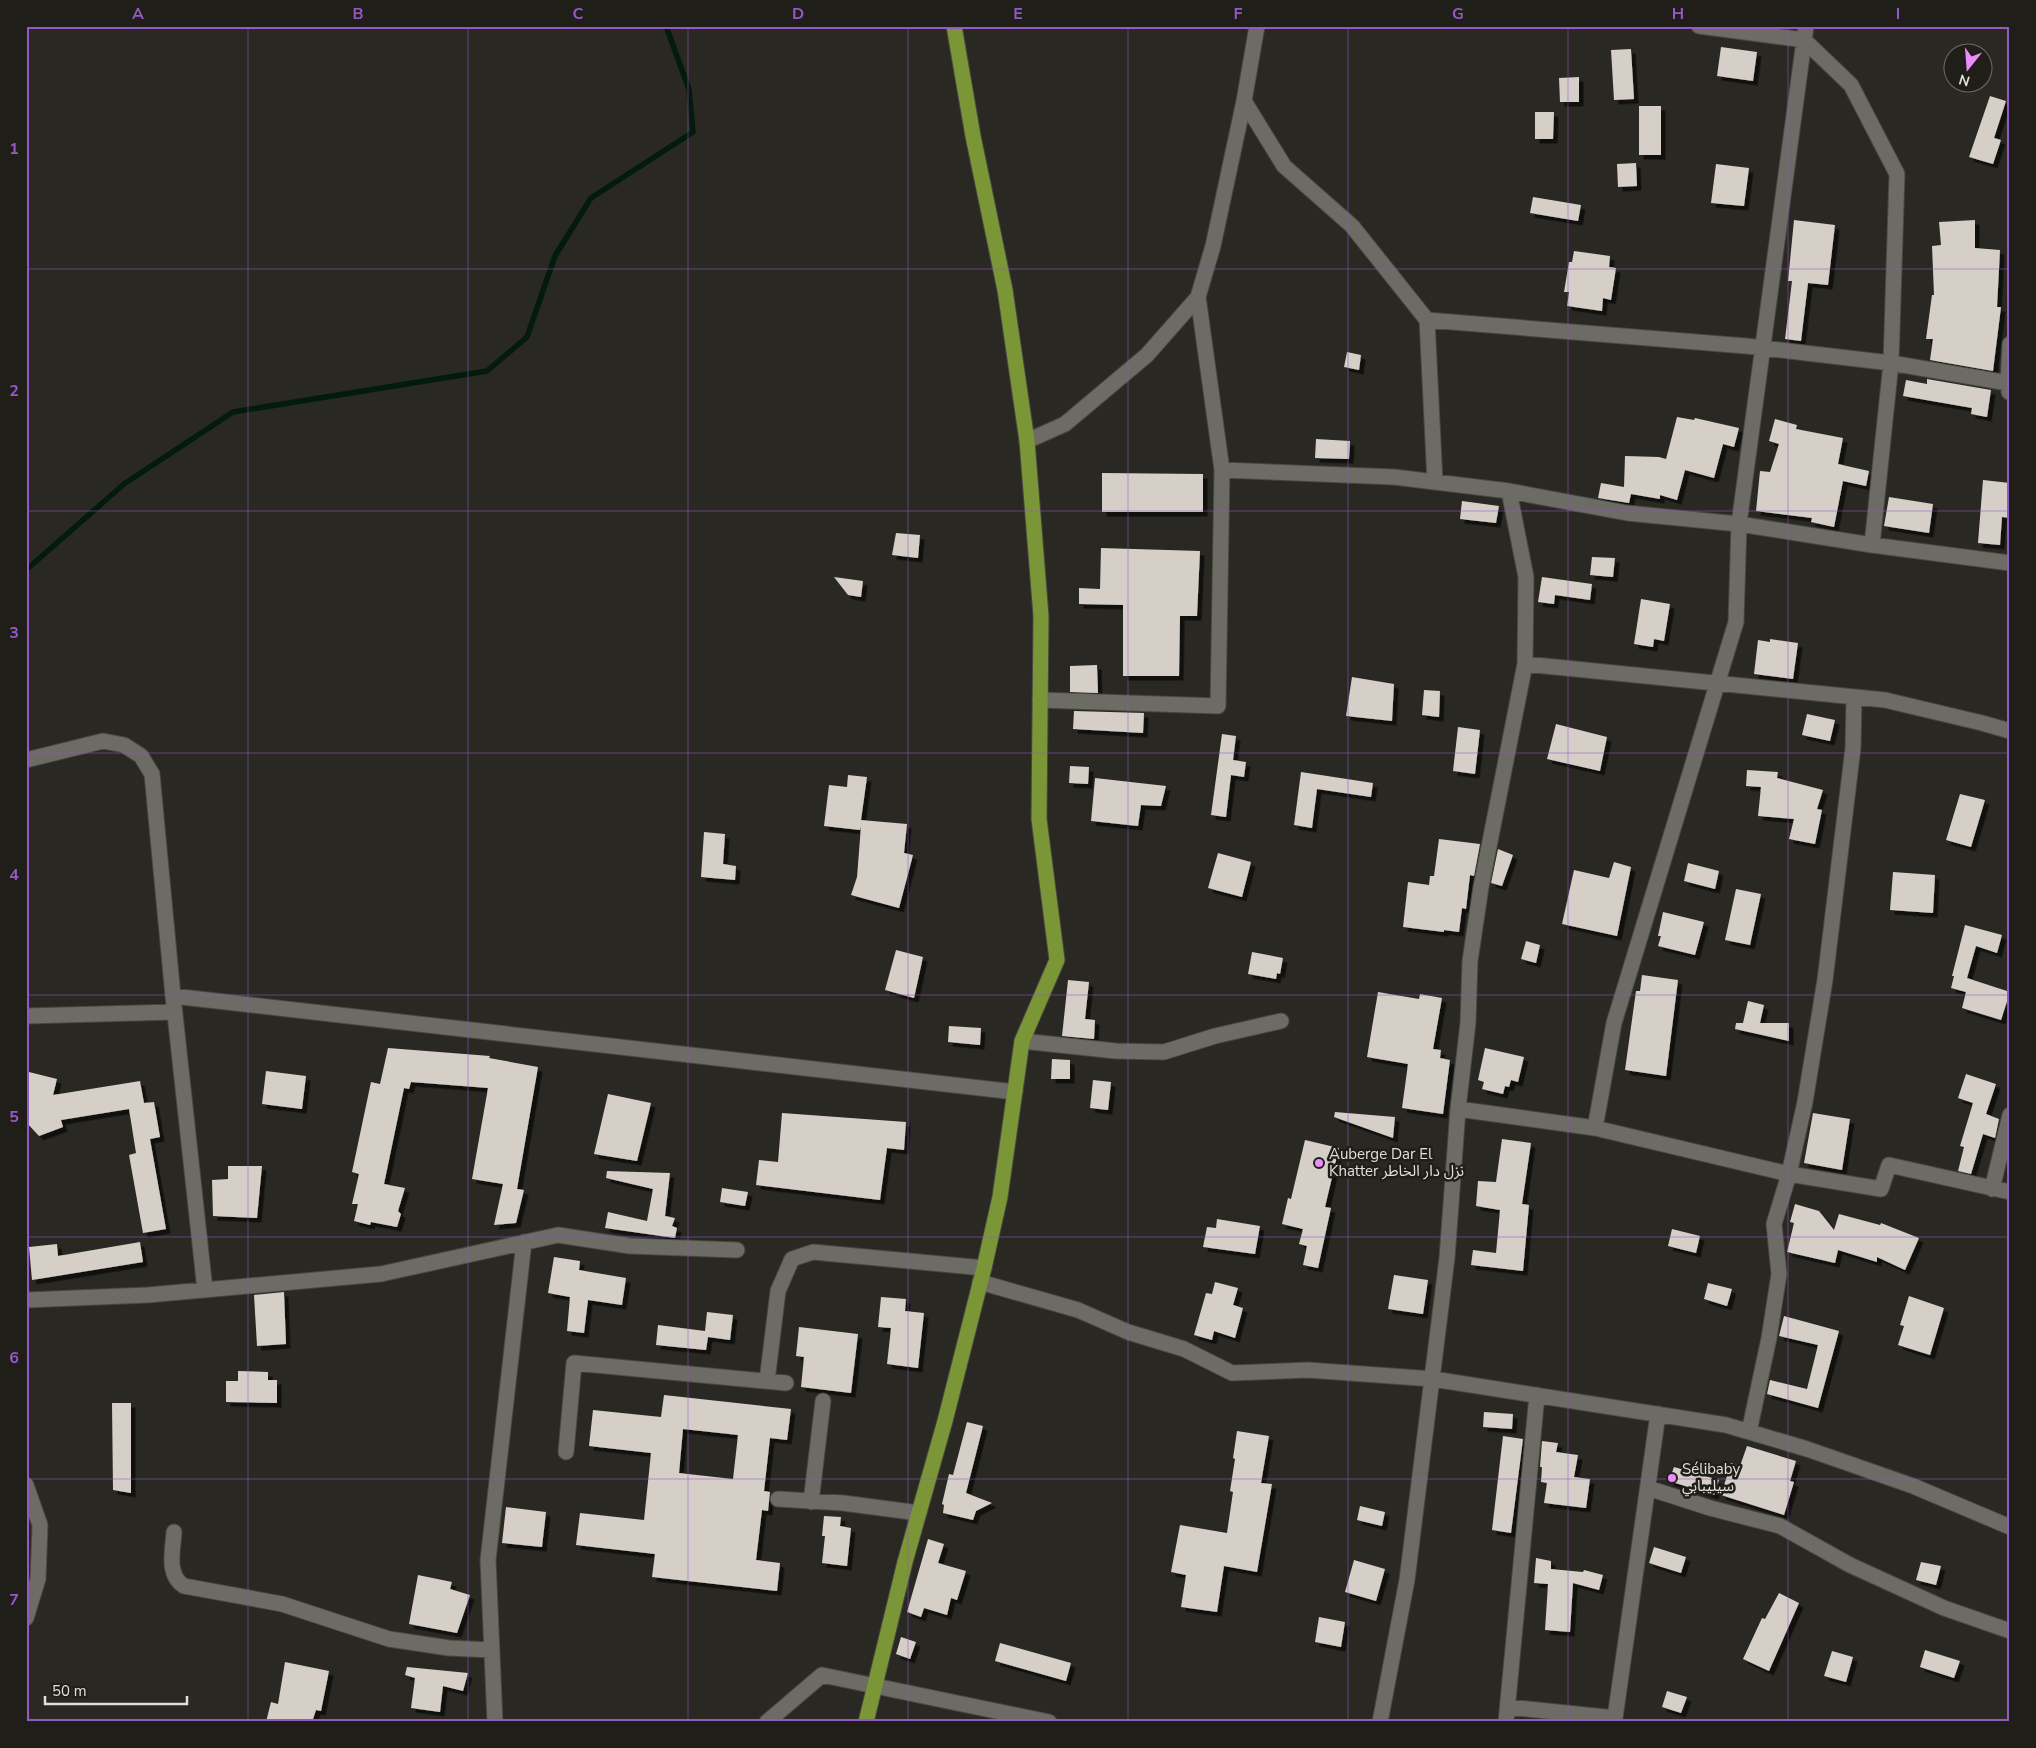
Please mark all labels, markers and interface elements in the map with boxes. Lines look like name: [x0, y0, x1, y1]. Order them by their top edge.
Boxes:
text: A: [132, 3, 144, 25]
text: B: [352, 3, 364, 25]
text: C: [573, 3, 584, 25]
text: D: [792, 3, 804, 25]
text: E: [1013, 3, 1023, 25]
text: F: [1234, 3, 1243, 25]
text: G: [1452, 3, 1464, 25]
text: H: [1672, 3, 1684, 25]
text: I: [1896, 3, 1900, 25]
north arrow: [1944, 42, 1994, 92]
text: N: [1957, 69, 1972, 91]
text: 1: [9, 138, 19, 160]
text: 2: [9, 380, 19, 402]
text: 3: [9, 622, 19, 644]
text: 4: [9, 864, 19, 886]
text: 5: [9, 1106, 19, 1128]
place label: Auberge Dar El Khatter نزل دار الخاطر: [1329, 1144, 1464, 1181]
marker: Auberge Dar El Khatter نزل دار الخاطر: [1313, 1157, 1325, 1169]
text: 6: [9, 1347, 19, 1369]
place label: Sélibaby سيليبابي: [1682, 1459, 1740, 1497]
marker: Sélibaby سيليبابي: [1666, 1472, 1678, 1484]
text: 7: [9, 1589, 19, 1611]
scale bar: [45, 1673, 188, 1705]
text: 50 m: [52, 1681, 87, 1701]

